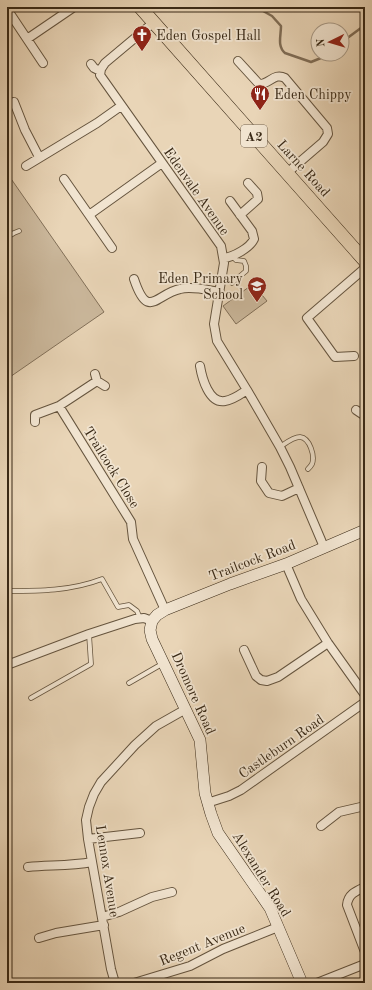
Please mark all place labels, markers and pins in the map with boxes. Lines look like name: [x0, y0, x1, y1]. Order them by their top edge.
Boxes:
church icon: Eden Gospel Hall: [131, 24, 153, 52]
place label: Eden Gospel Hall: [156, 29, 261, 43]
restaurant icon: Eden Chippy: [249, 83, 271, 111]
place label: Eden Chippy: [274, 88, 352, 102]
place label: Eden Primary School: [158, 272, 244, 302]
school or university icon: Eden Primary School: [246, 275, 268, 303]

